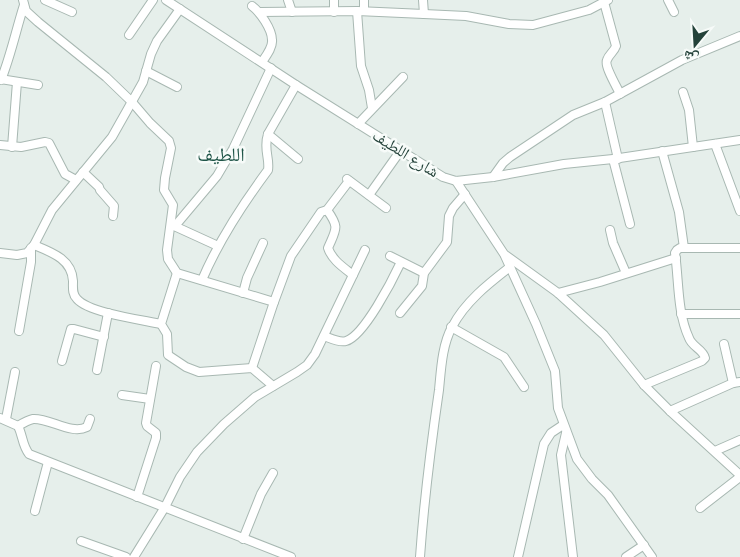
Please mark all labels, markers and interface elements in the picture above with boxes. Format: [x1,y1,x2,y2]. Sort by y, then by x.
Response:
north arrow [670,20,720,70]
text: ش [681,46,701,68]
street label: شارع اللطيف [368,125,443,182]
district label: اللطيف [197,142,245,167]

